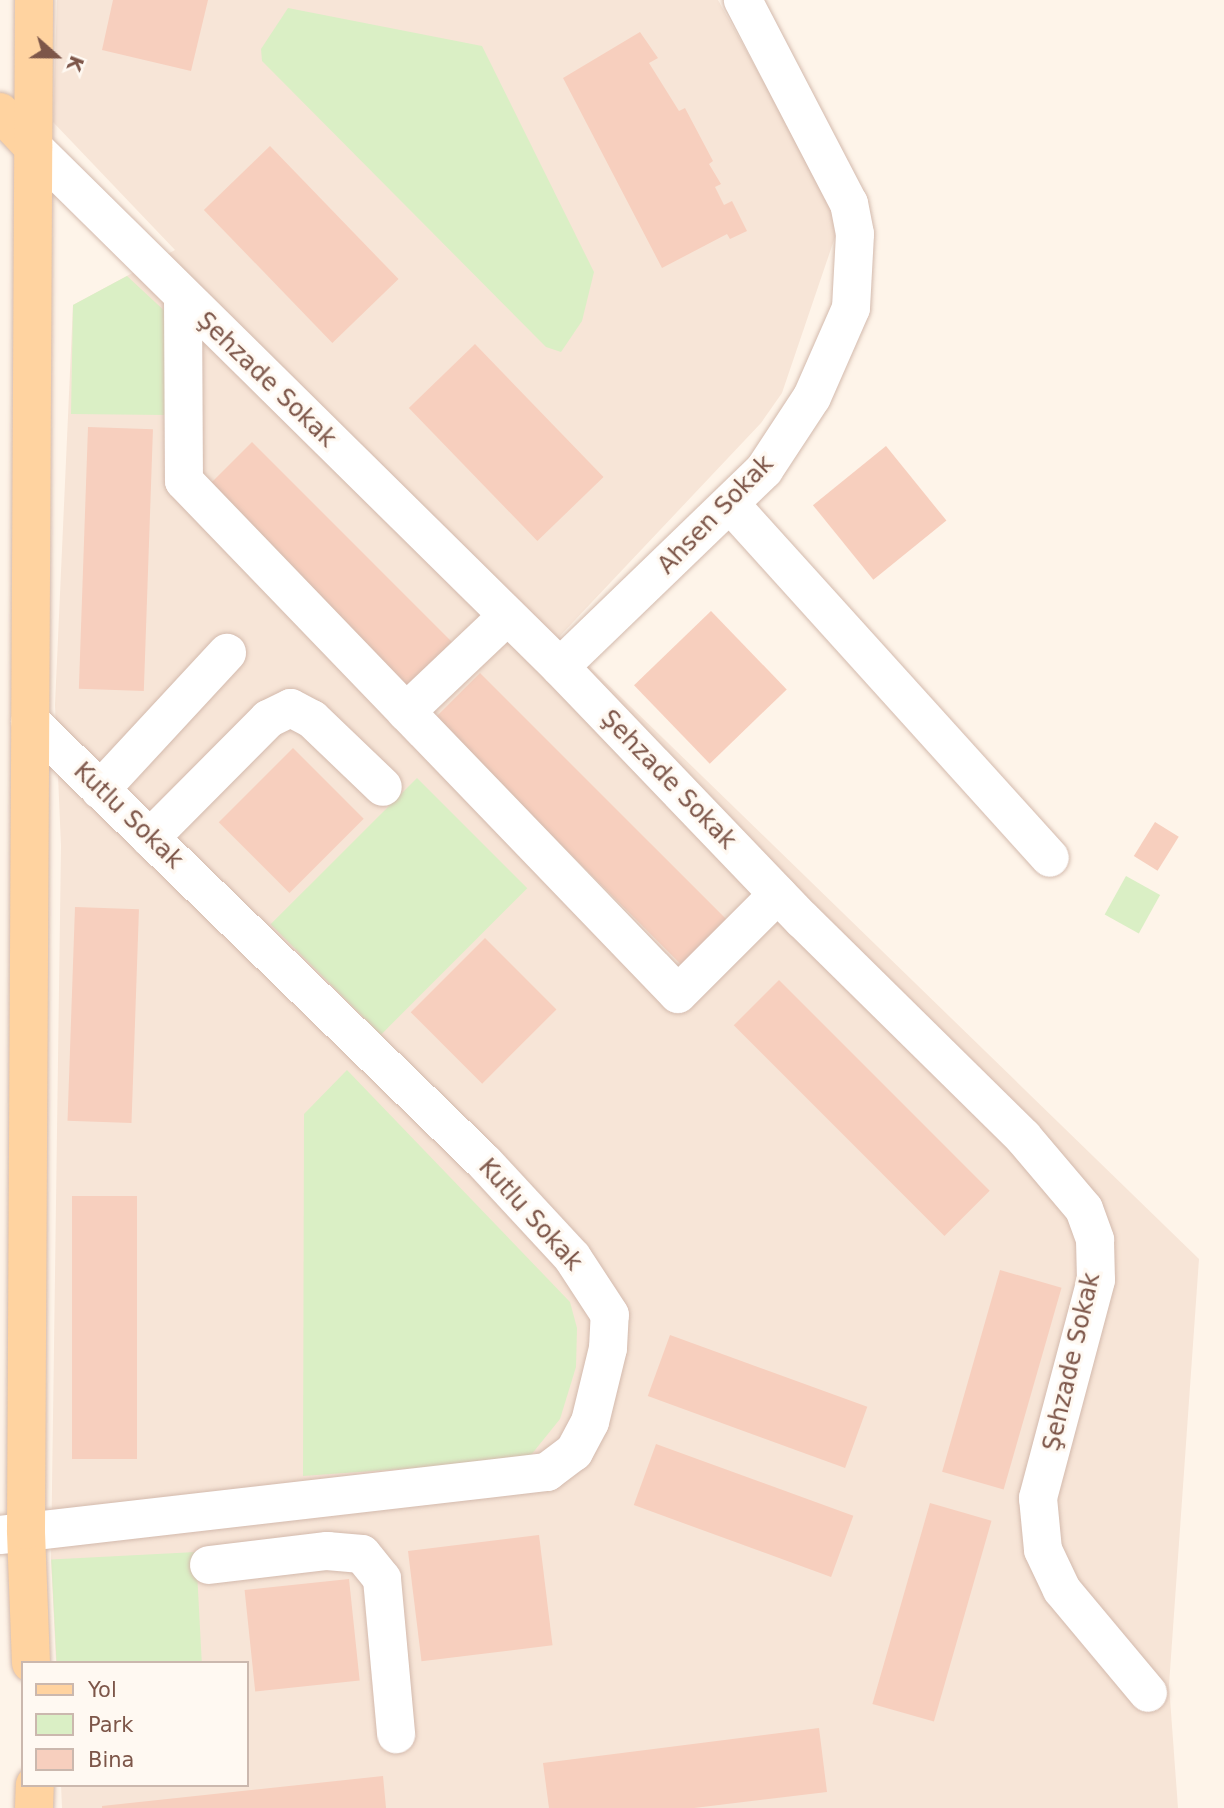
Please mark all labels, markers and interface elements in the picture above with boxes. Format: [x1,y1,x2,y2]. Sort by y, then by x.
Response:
north arrow [21,21,91,91]
text: K [63,53,89,74]
street label: Şehzade Sokak [190,306,342,454]
street label: Ahsen Sokak [652,450,780,580]
street label: Şehzade Sokak [594,704,742,856]
street label: Kutlu Sokak [67,757,189,875]
street label: Kutlu Sokak [472,1153,588,1277]
street label: Şehzade Sokak [1037,1270,1107,1454]
legend [21,1661,248,1787]
text: Yol [88,1678,117,1702]
text: Park [88,1713,133,1737]
text: Bina [88,1748,134,1772]

